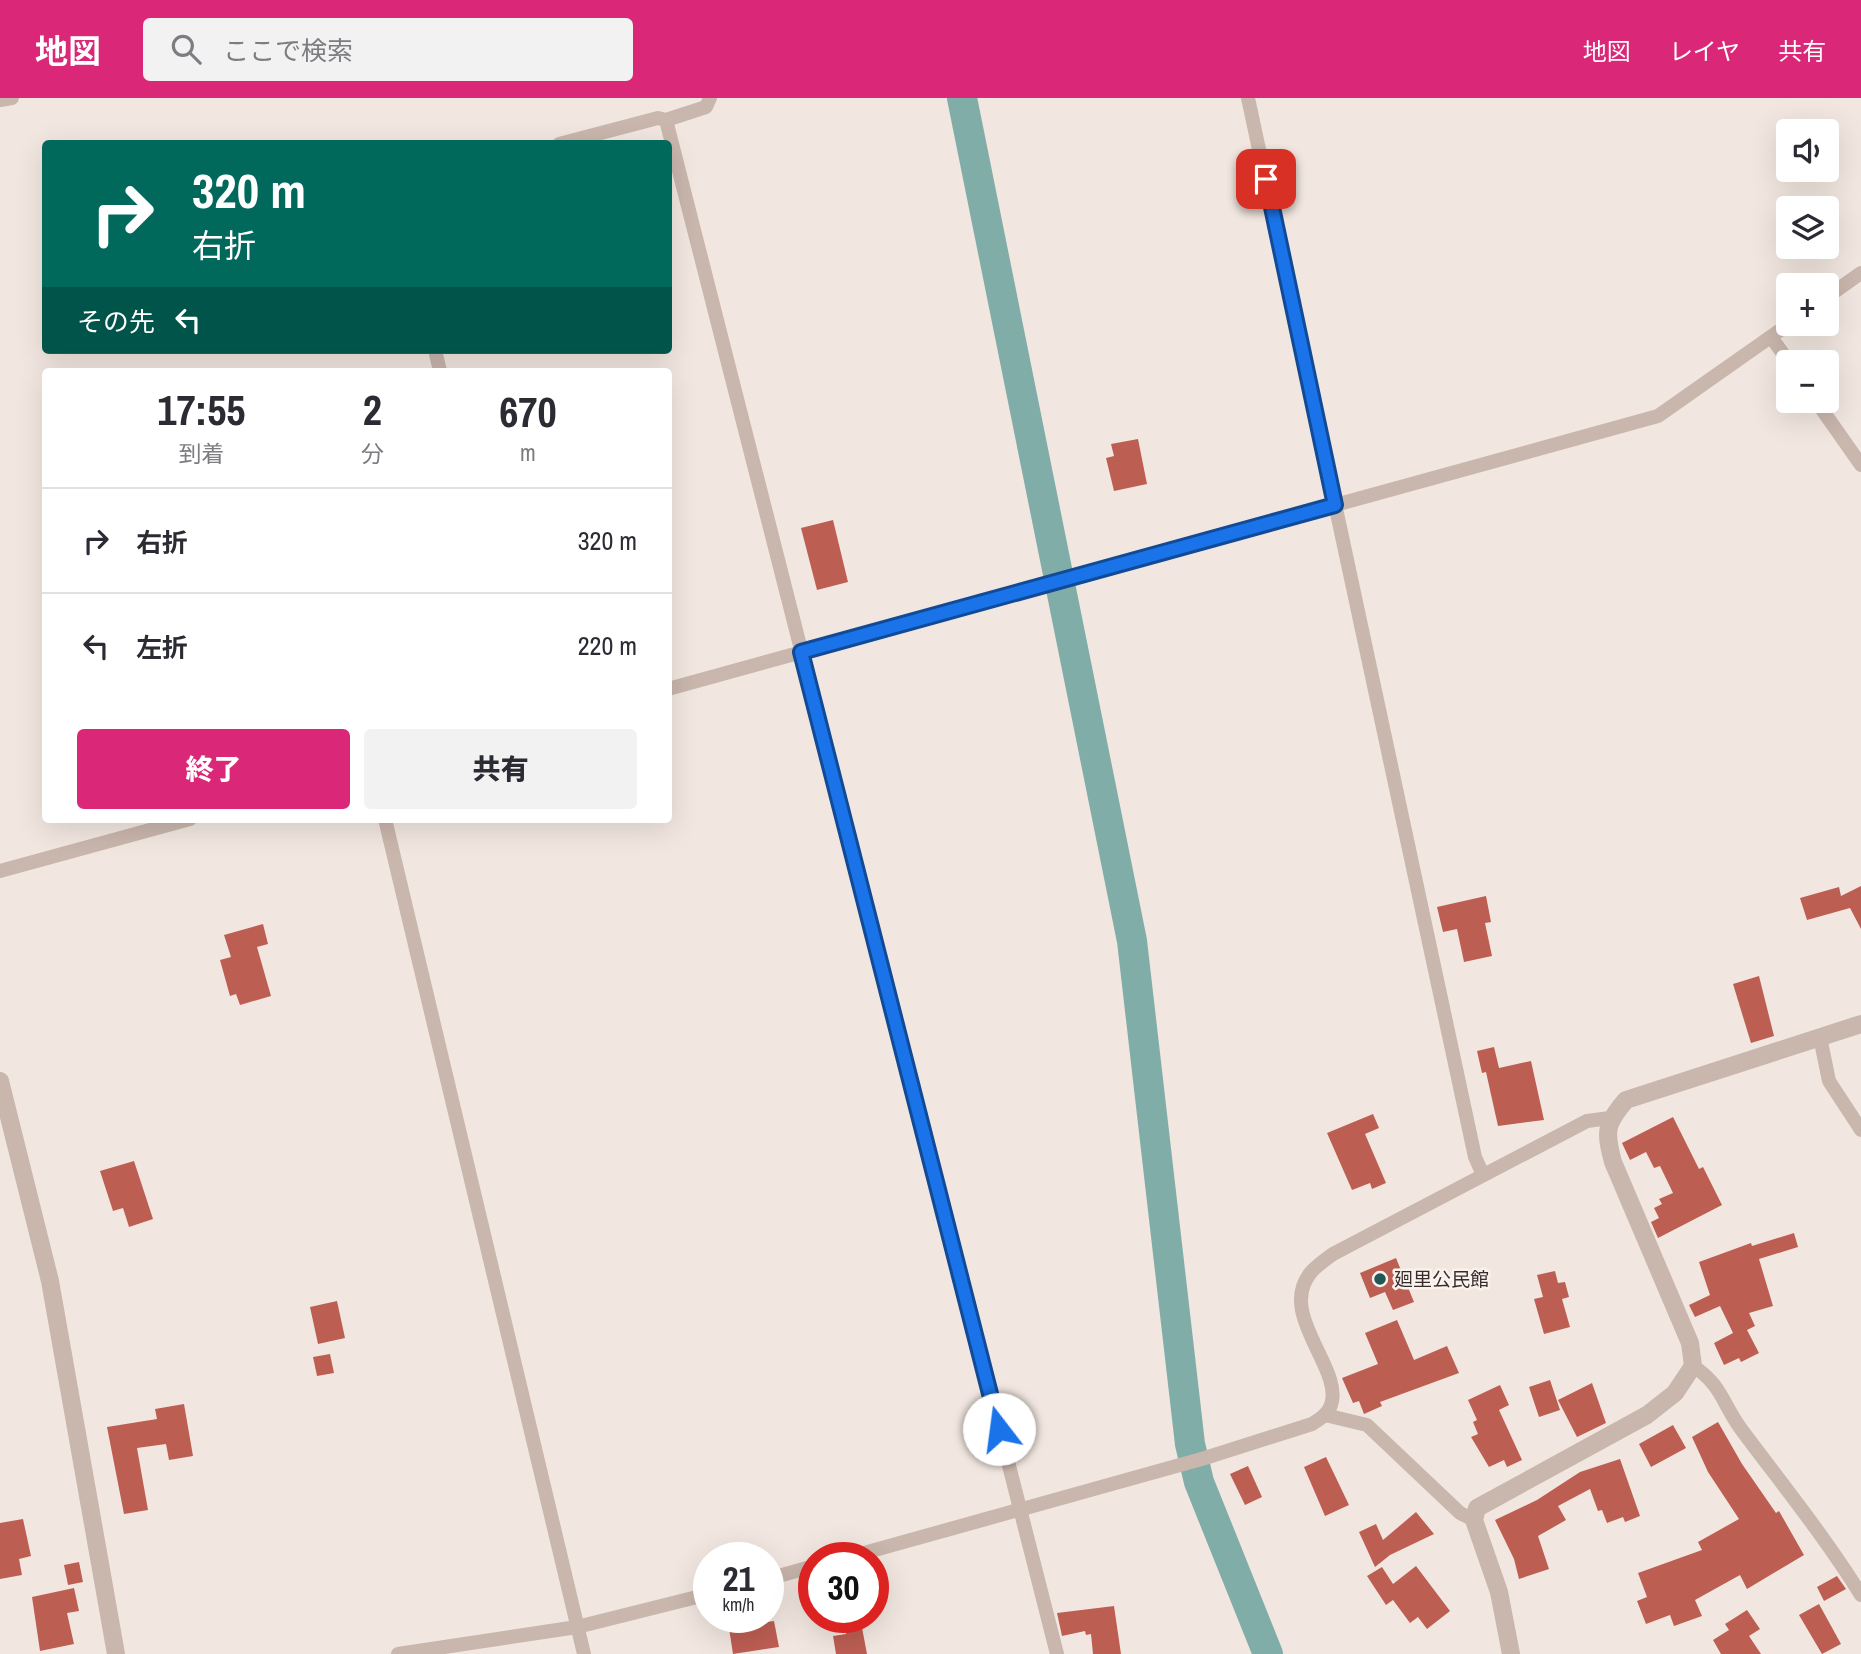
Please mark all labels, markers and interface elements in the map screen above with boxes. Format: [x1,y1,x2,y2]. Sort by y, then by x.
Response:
search box [143,18,633,81]
text: 地図 [35,29,101,73]
icon: search [167,30,205,68]
text: ここで検索 [223,33,353,68]
text: 地図 [1583,35,1631,67]
text: レイヤ [1669,35,1740,67]
text: 共有 [1778,35,1826,67]
map controls [1776,119,1839,413]
button: sound [1776,119,1839,182]
pin [1236,149,1296,209]
text: 320 m [192,157,306,223]
icon: arrive [1247,160,1285,198]
icon: right [77,168,168,259]
button: layers [1776,196,1839,259]
text: 右折 [192,224,256,267]
button: + [1776,273,1839,336]
icon: left [169,301,207,339]
text: その先 [77,304,155,339]
button: − [1776,350,1839,413]
text: 17:55 [157,382,245,438]
text: 2 [363,382,382,438]
text: 670 [499,384,557,440]
text: m [520,437,536,468]
text: 到着 [178,438,224,469]
text: 分 [361,438,384,469]
icon: right [77,522,115,560]
text: 320 m [578,523,637,558]
text: 右折 [136,525,188,560]
icon: left [77,627,115,665]
text: 220 m [578,628,637,663]
text: 左折 [136,630,188,665]
button: 終了 [77,729,350,809]
button: 共有 [364,729,637,809]
place label: 廻里公民館 [1394,1266,1489,1292]
marker: 廻里公民館 [1372,1271,1388,1287]
position arrow [962,1392,1036,1466]
speed limit sign: 30 [798,1542,889,1633]
text: 21 [723,1555,754,1602]
text: km/h [723,1592,755,1617]

